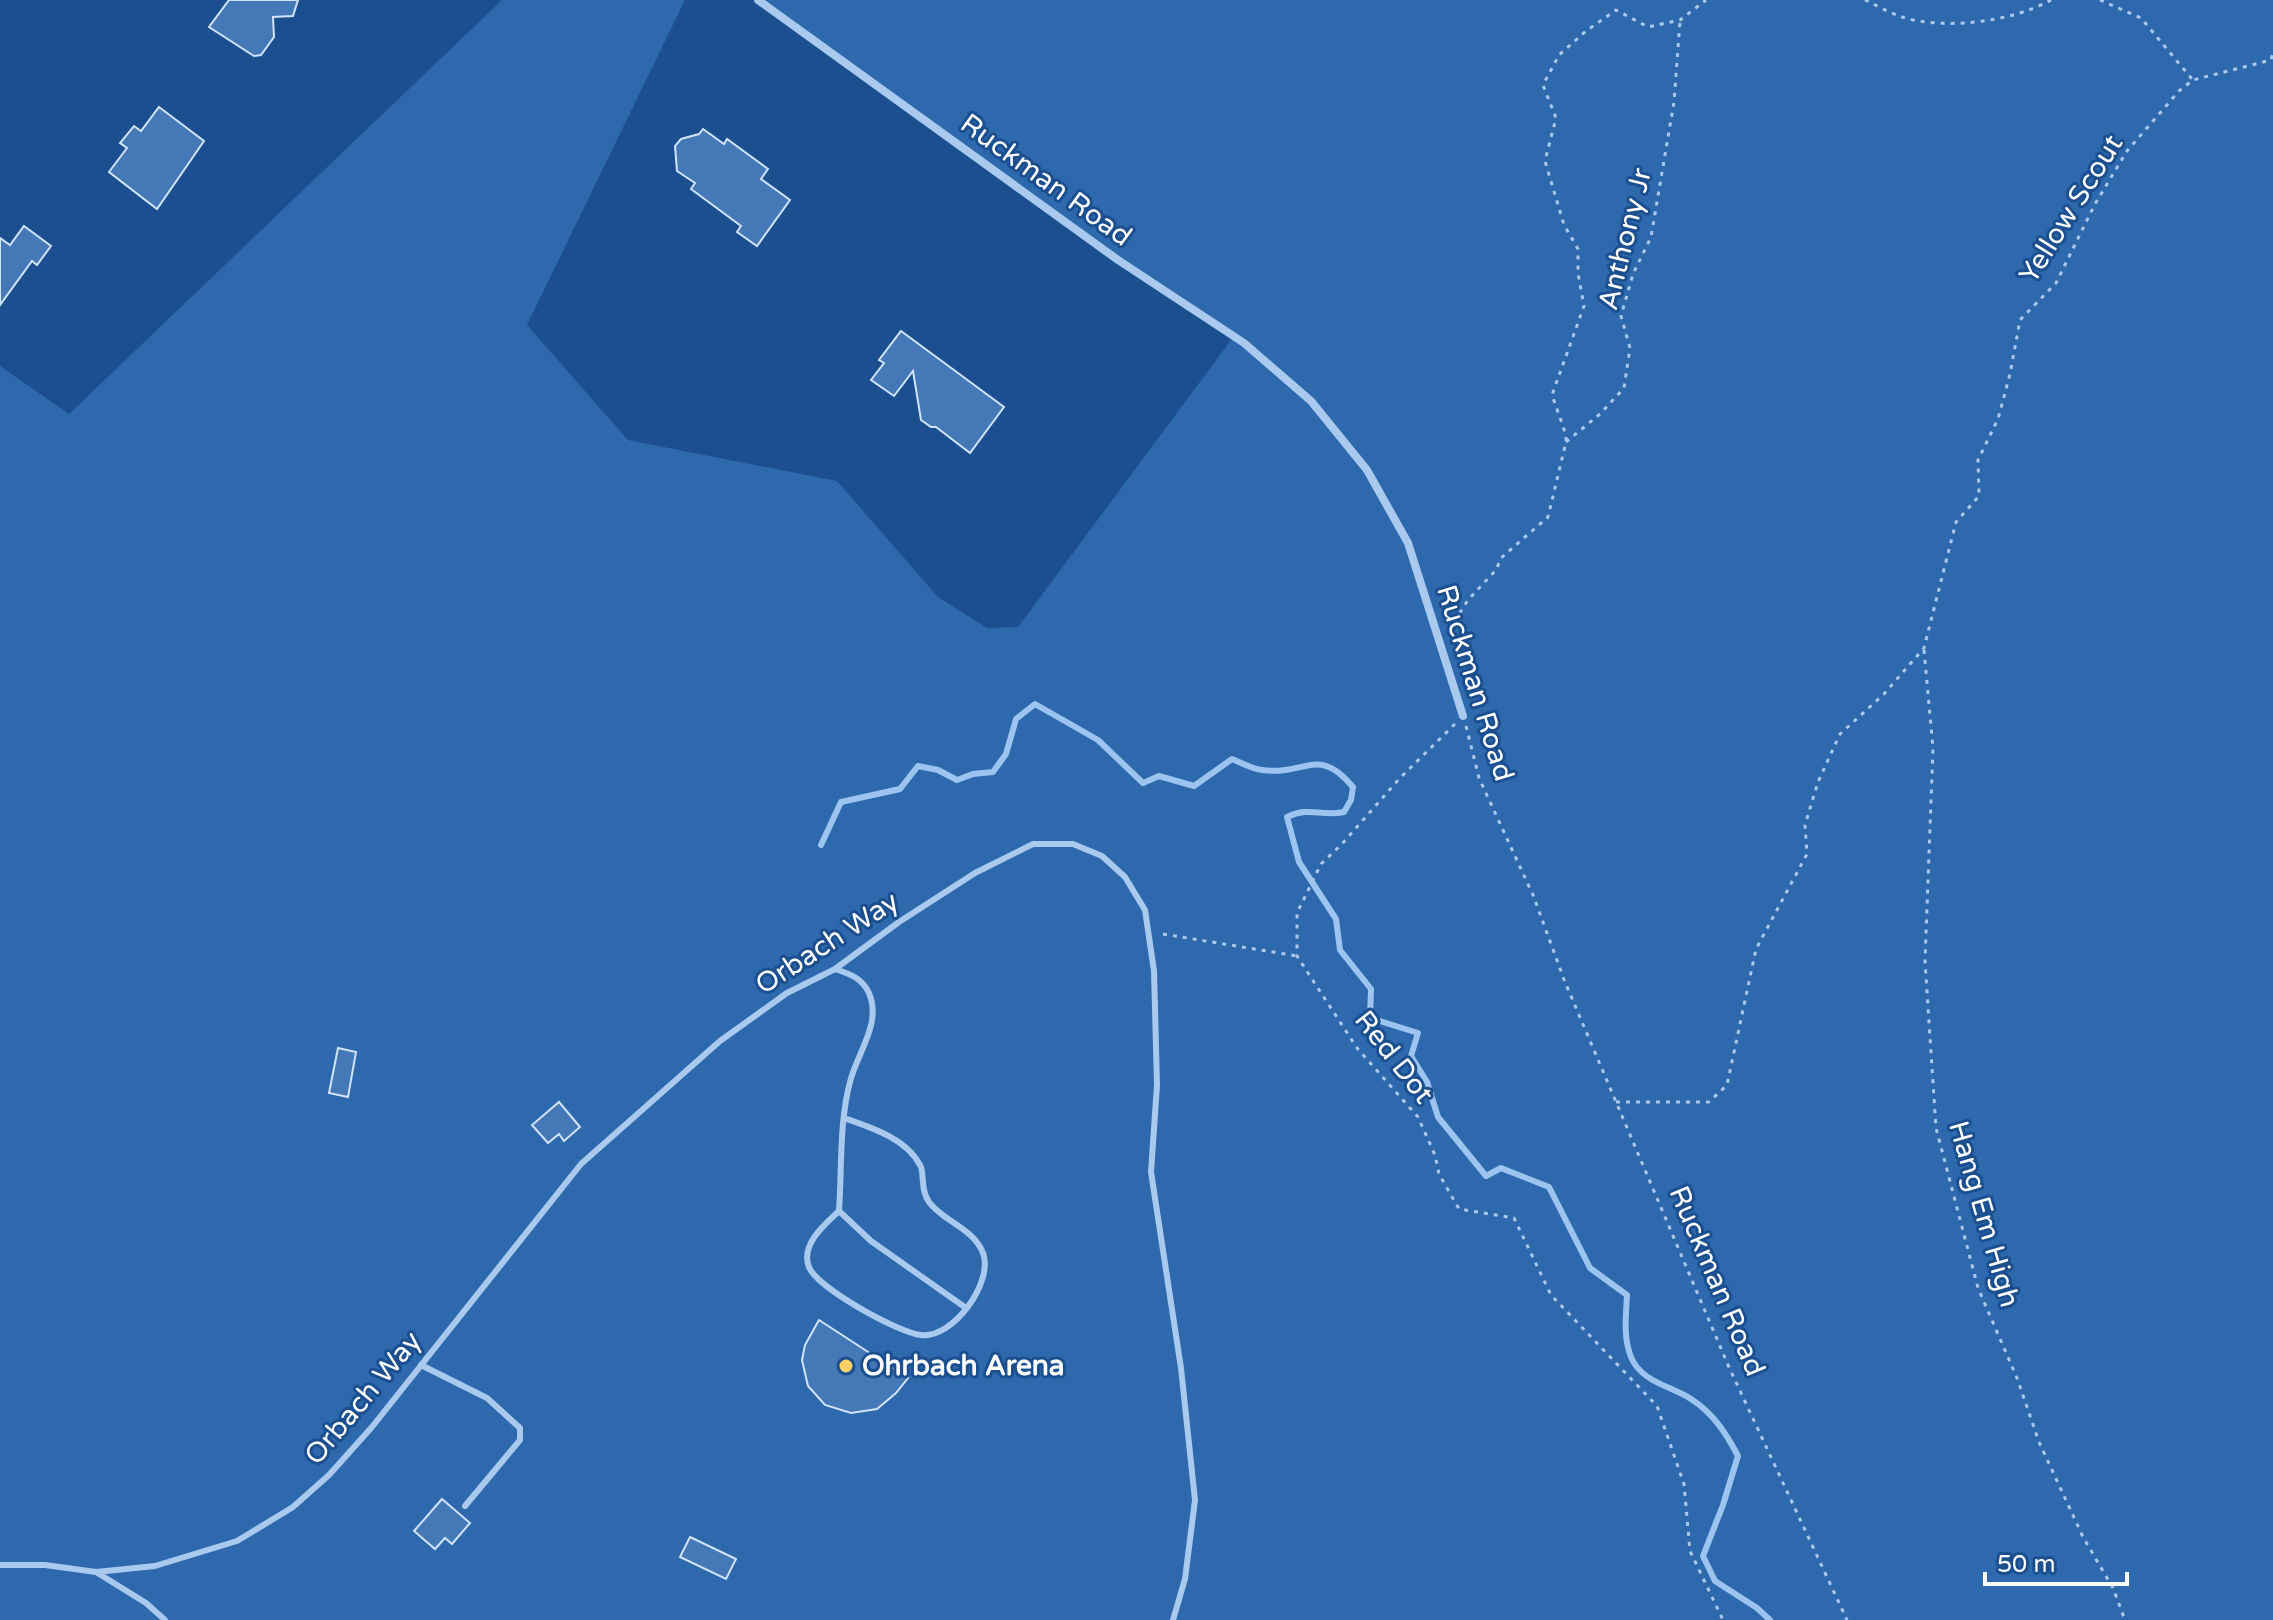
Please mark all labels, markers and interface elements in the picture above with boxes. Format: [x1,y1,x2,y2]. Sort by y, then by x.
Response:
street label: Ruckman Road [954,106,1138,254]
street label: Yellow Scout [2012,128,2130,290]
street label: Anthony Jr [1591,164,1659,314]
street label: Ruckman Road [1429,581,1521,785]
street label: Orbach Way [749,884,905,1002]
street label: Red Dot [1347,1004,1441,1111]
street label: Hang Em High [1941,1117,2027,1311]
street label: Ruckman Road [1662,1181,1772,1381]
street label: Orbach Way [297,1324,429,1472]
place label: Ohrbach Arena [862,1349,1065,1383]
marker: Ohrbach Arena [837,1357,855,1375]
scale bar [1985,1536,2127,1586]
text: 50 m [1997,1550,2055,1579]

